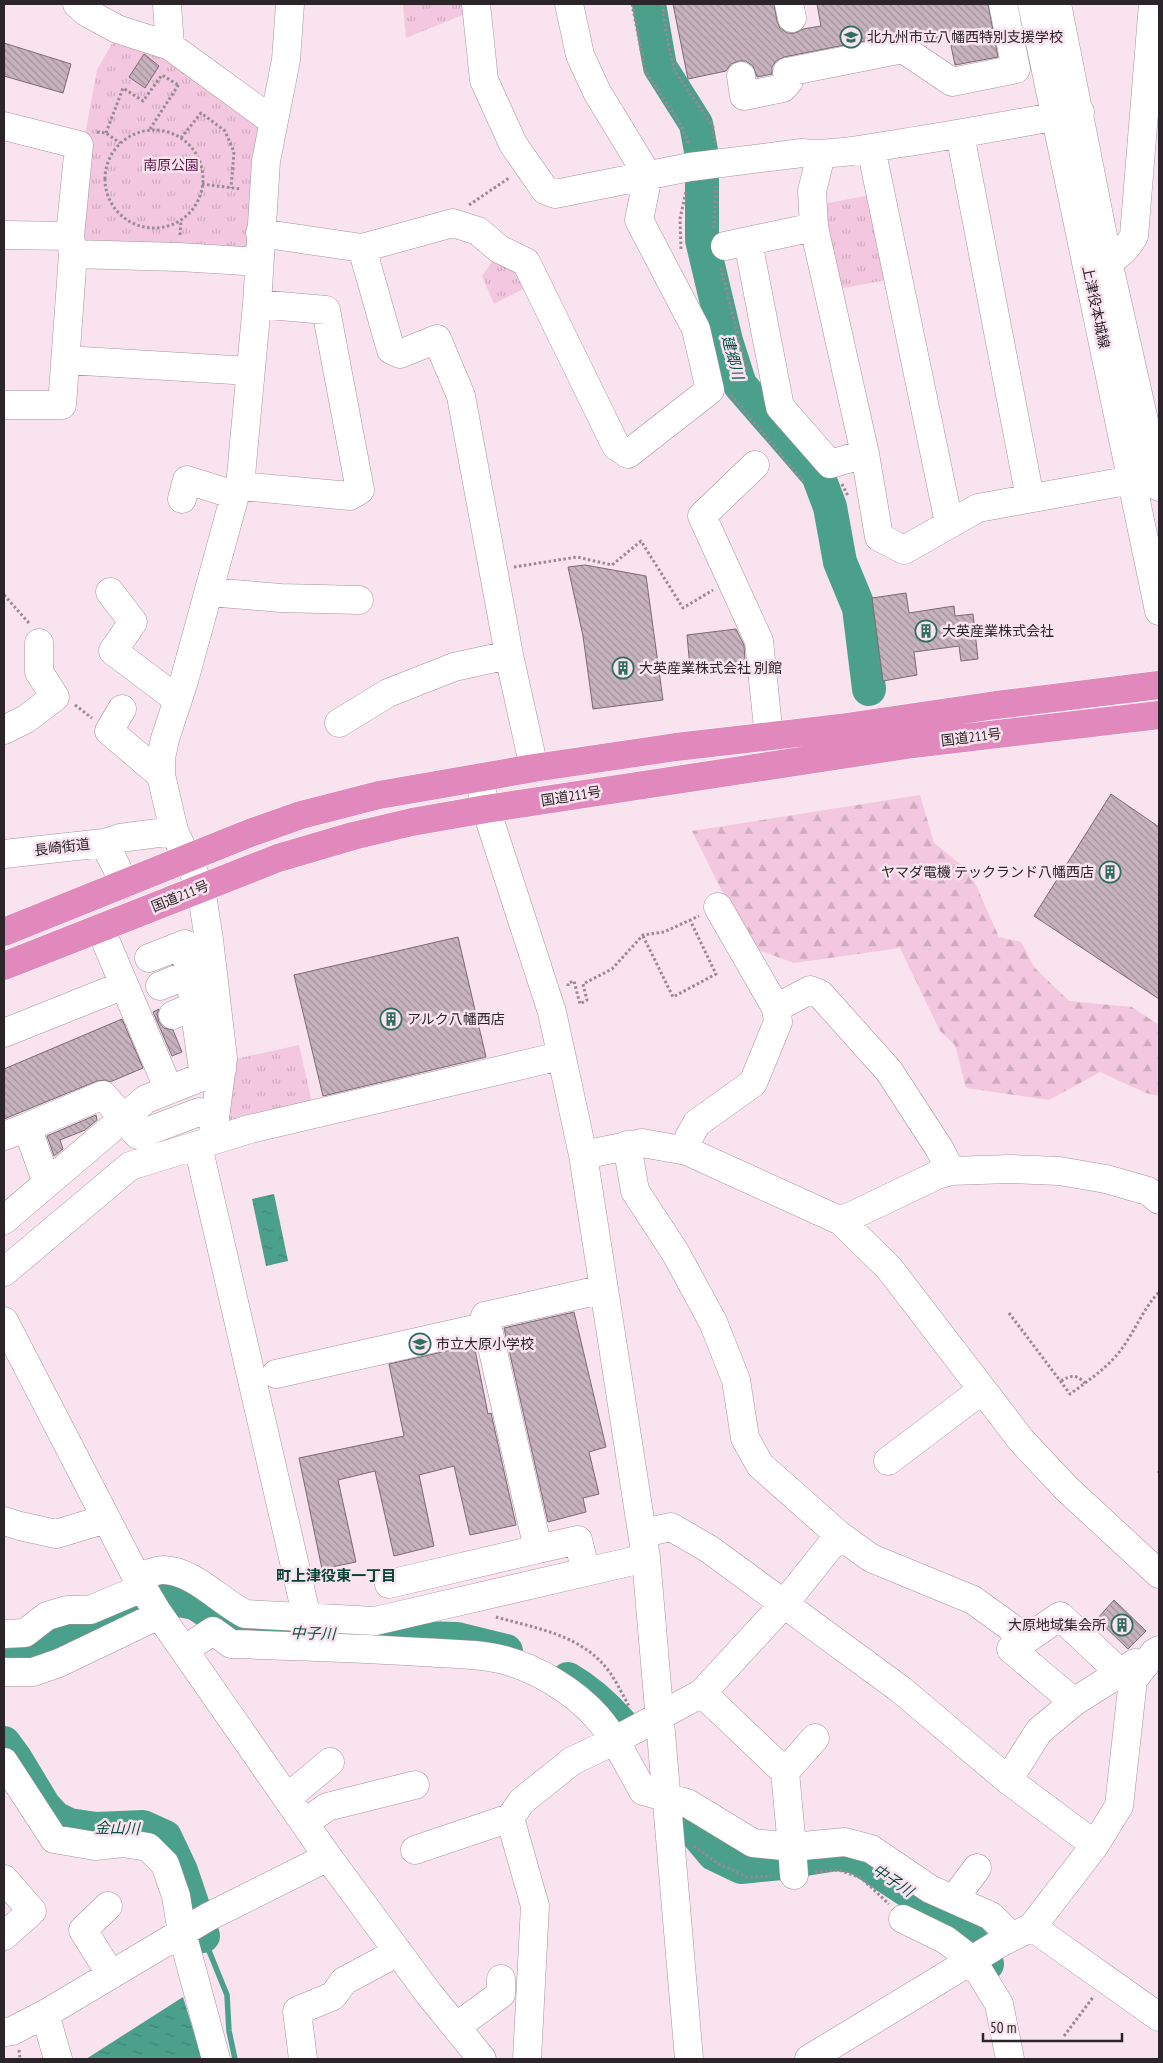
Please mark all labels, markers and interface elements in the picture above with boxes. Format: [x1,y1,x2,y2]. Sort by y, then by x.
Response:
school or university icon: 北九州市立八幡西特別支援学校 [839,25,863,49]
place label: 北九州市立八幡西特別支援学校 [867,28,1063,46]
park label: 南原公園 [143,156,199,174]
street label: 上津役本城線 [1078,264,1114,350]
water label: 建郷川 [718,333,749,383]
building icon: 大英産業株式会社 [914,619,938,643]
place label: 大英産業株式会社 [942,622,1054,640]
building icon: 大英産業株式会社 別館 [611,656,635,680]
place label: 大英産業株式会社 別館 [639,659,782,677]
street label: 国道211号 [940,724,1002,750]
street label: 国道211号 [540,782,602,810]
street label: 長崎街道 [33,835,91,859]
building icon: ヤマダ電機 テックランド八幡西店 [1098,860,1122,884]
place label: ヤマダ電機 テックランド八幡西店 [881,863,1094,881]
street label: 国道211号 [148,876,212,916]
building icon: アルク八幡西店 [379,1007,403,1031]
place label: アルク八幡西店 [407,1010,505,1028]
school or university icon: 市立大原小学校 [408,1332,432,1356]
place label: 市立大原小学校 [436,1335,534,1353]
district label: 町上津役東一丁目 [276,1566,396,1585]
building icon: 大原地域集会所 [1110,1613,1134,1637]
place label: 大原地域集会所 [1008,1616,1106,1634]
water label: 中子川 [290,1623,338,1643]
water label: 金山川 [94,1818,142,1838]
water label: 中子川 [869,1860,919,1902]
scale bar [983,2010,1122,2042]
text: 50 m [990,2018,1016,2037]

